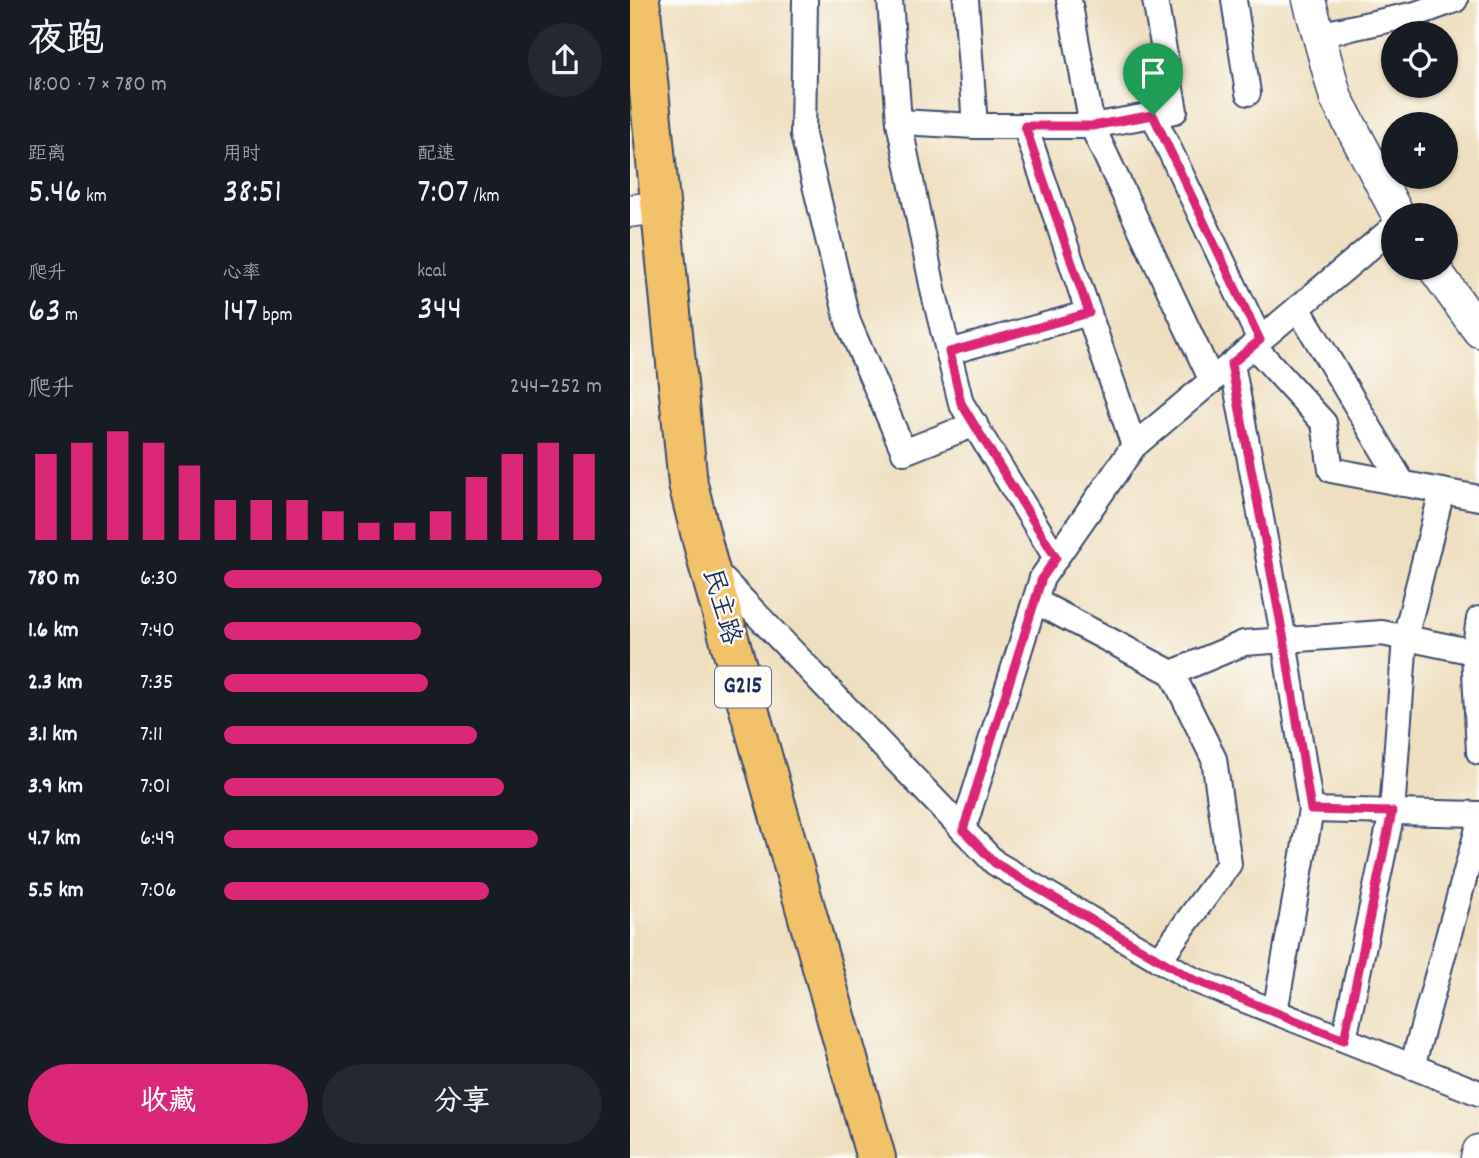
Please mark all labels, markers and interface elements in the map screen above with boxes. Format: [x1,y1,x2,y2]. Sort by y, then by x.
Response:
text: 夜跑 [28,15,104,70]
map controls [1381,21,1458,280]
button: locate [1381,21,1458,98]
button: share [528,23,602,97]
pin [1123,43,1183,115]
icon: arrive [1134,54,1172,92]
text: 18:00 · 7 × 780 m [28,69,167,102]
button: + [1381,112,1458,189]
text: 距离 [28,142,66,169]
text: 用时 [223,142,261,169]
text: 配速 [417,142,455,169]
text: 5.46 [28,169,82,219]
text: 38:51 [223,169,282,219]
text: 7:07 [417,169,469,219]
text: km [82,184,107,211]
text: /km [469,184,500,211]
button: − [1381,203,1458,280]
text: kcal [417,259,446,286]
text: 爬升 [28,261,66,288]
text: 心率 [223,261,261,288]
text: 344 [417,286,462,336]
text: 63 [28,288,61,338]
text: 147 [223,288,258,338]
text: m [61,303,78,330]
text: bpm [258,303,293,330]
text: 244–252 m [510,371,602,404]
text: 爬升 [28,374,74,407]
text: 780 m [28,563,80,596]
text: 6:30 [140,563,178,596]
street label: 民主路 [691,564,749,650]
text: 1.6 km [28,615,79,648]
text: 7:40 [140,615,175,648]
road number: G215 [715,666,771,708]
text: 2.3 km [28,667,83,700]
text: 7:35 [140,667,174,700]
text: 3.1 km [28,719,78,752]
text: 7:11 [140,719,163,752]
text: 3.9 km [28,771,83,804]
text: 7:01 [140,771,170,804]
text: 4.7 km [28,823,81,856]
text: 6:49 [140,823,175,856]
text: 5.5 km [28,875,84,908]
text: 7:06 [140,875,176,908]
button: 收藏 [28,1064,308,1144]
button: 分享 [322,1064,602,1144]

